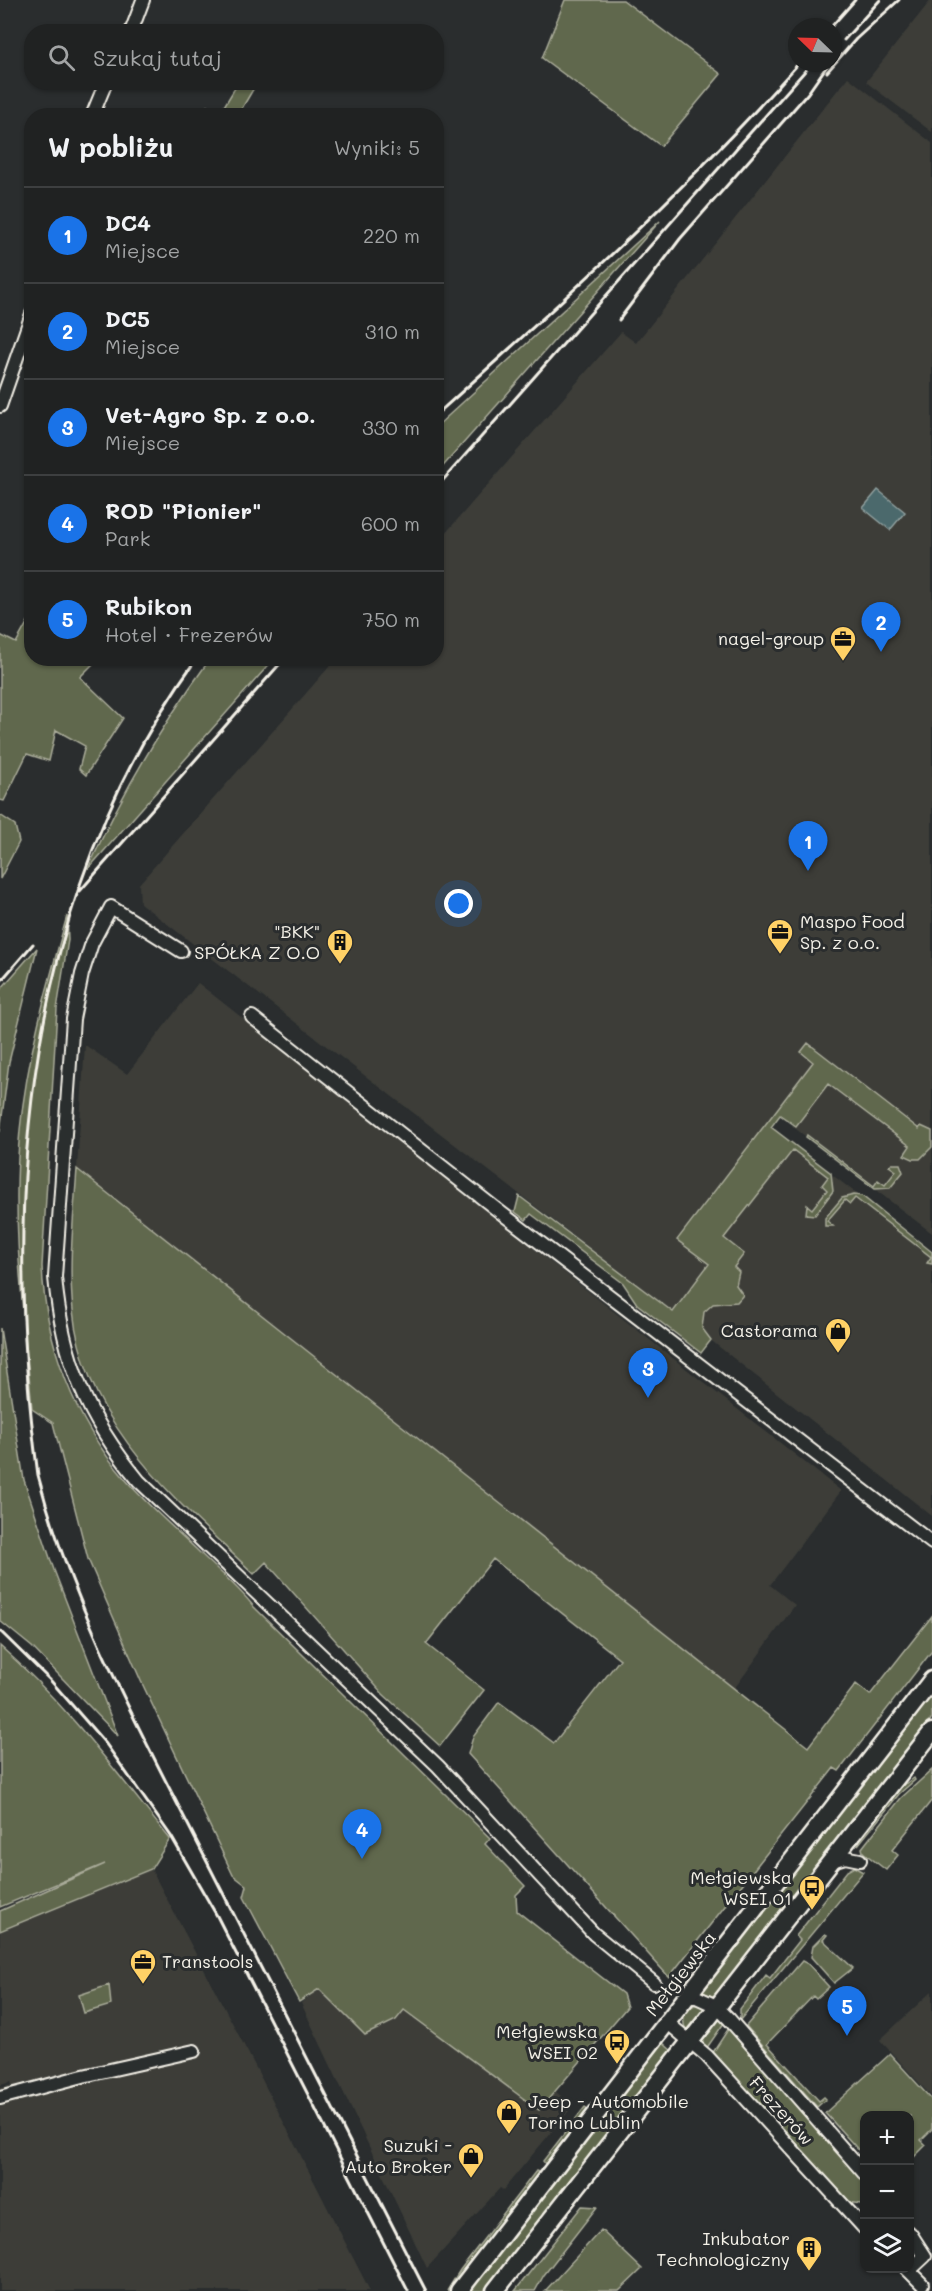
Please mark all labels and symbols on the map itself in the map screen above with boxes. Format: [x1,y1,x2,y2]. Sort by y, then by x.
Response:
north arrow [788,18,842,72]
pin: 2 [862,602,900,652]
office icon: nagel-group [828,624,858,662]
place label: nagel-group [718,626,824,650]
pin: 1 [788,822,828,871]
your location [444,889,473,918]
place label: Maspo Food Sp. z o.o. [800,909,905,954]
office icon: Maspo Food Sp. z o.o. [765,917,795,955]
place label: "BKK" SPÓŁKA Z O.O [194,919,320,964]
building icon: "BKK" SPÓŁKA Z O.O [325,927,355,965]
shop icon: Castorama [823,1316,853,1354]
place label: Castorama [721,1318,818,1342]
pin: 3 [628,1348,668,1398]
pin: 4 [342,1810,382,1859]
place label: Mełgiewska WSEI 01 [690,1865,792,1910]
bus stop icon: Mełgiewska WSEI 01 [797,1873,827,1911]
street label: Mełgiewska [639,1926,721,2021]
office icon: Transtools [128,1947,158,1985]
place label: Transtools [162,1949,254,1973]
pin: 5 [828,1986,866,2036]
place label: Mełgiewska WSEI 02 [496,2019,598,2064]
bus stop icon: Mełgiewska WSEI 02 [602,2027,632,2065]
street label: Frezerów [744,2071,819,2150]
place label: Jeep - Automobile Torino Lublin [528,2089,689,2134]
shop icon: Jeep - Automobile Torino Lublin [494,2097,524,2135]
place label: Suzuki - Auto Broker [345,2133,452,2178]
shop icon: Suzuki - Auto Broker [456,2141,486,2179]
place label: Inkubator Technologiczny [656,2226,790,2271]
building icon: Inkubator Technologiczny [794,2234,824,2272]

